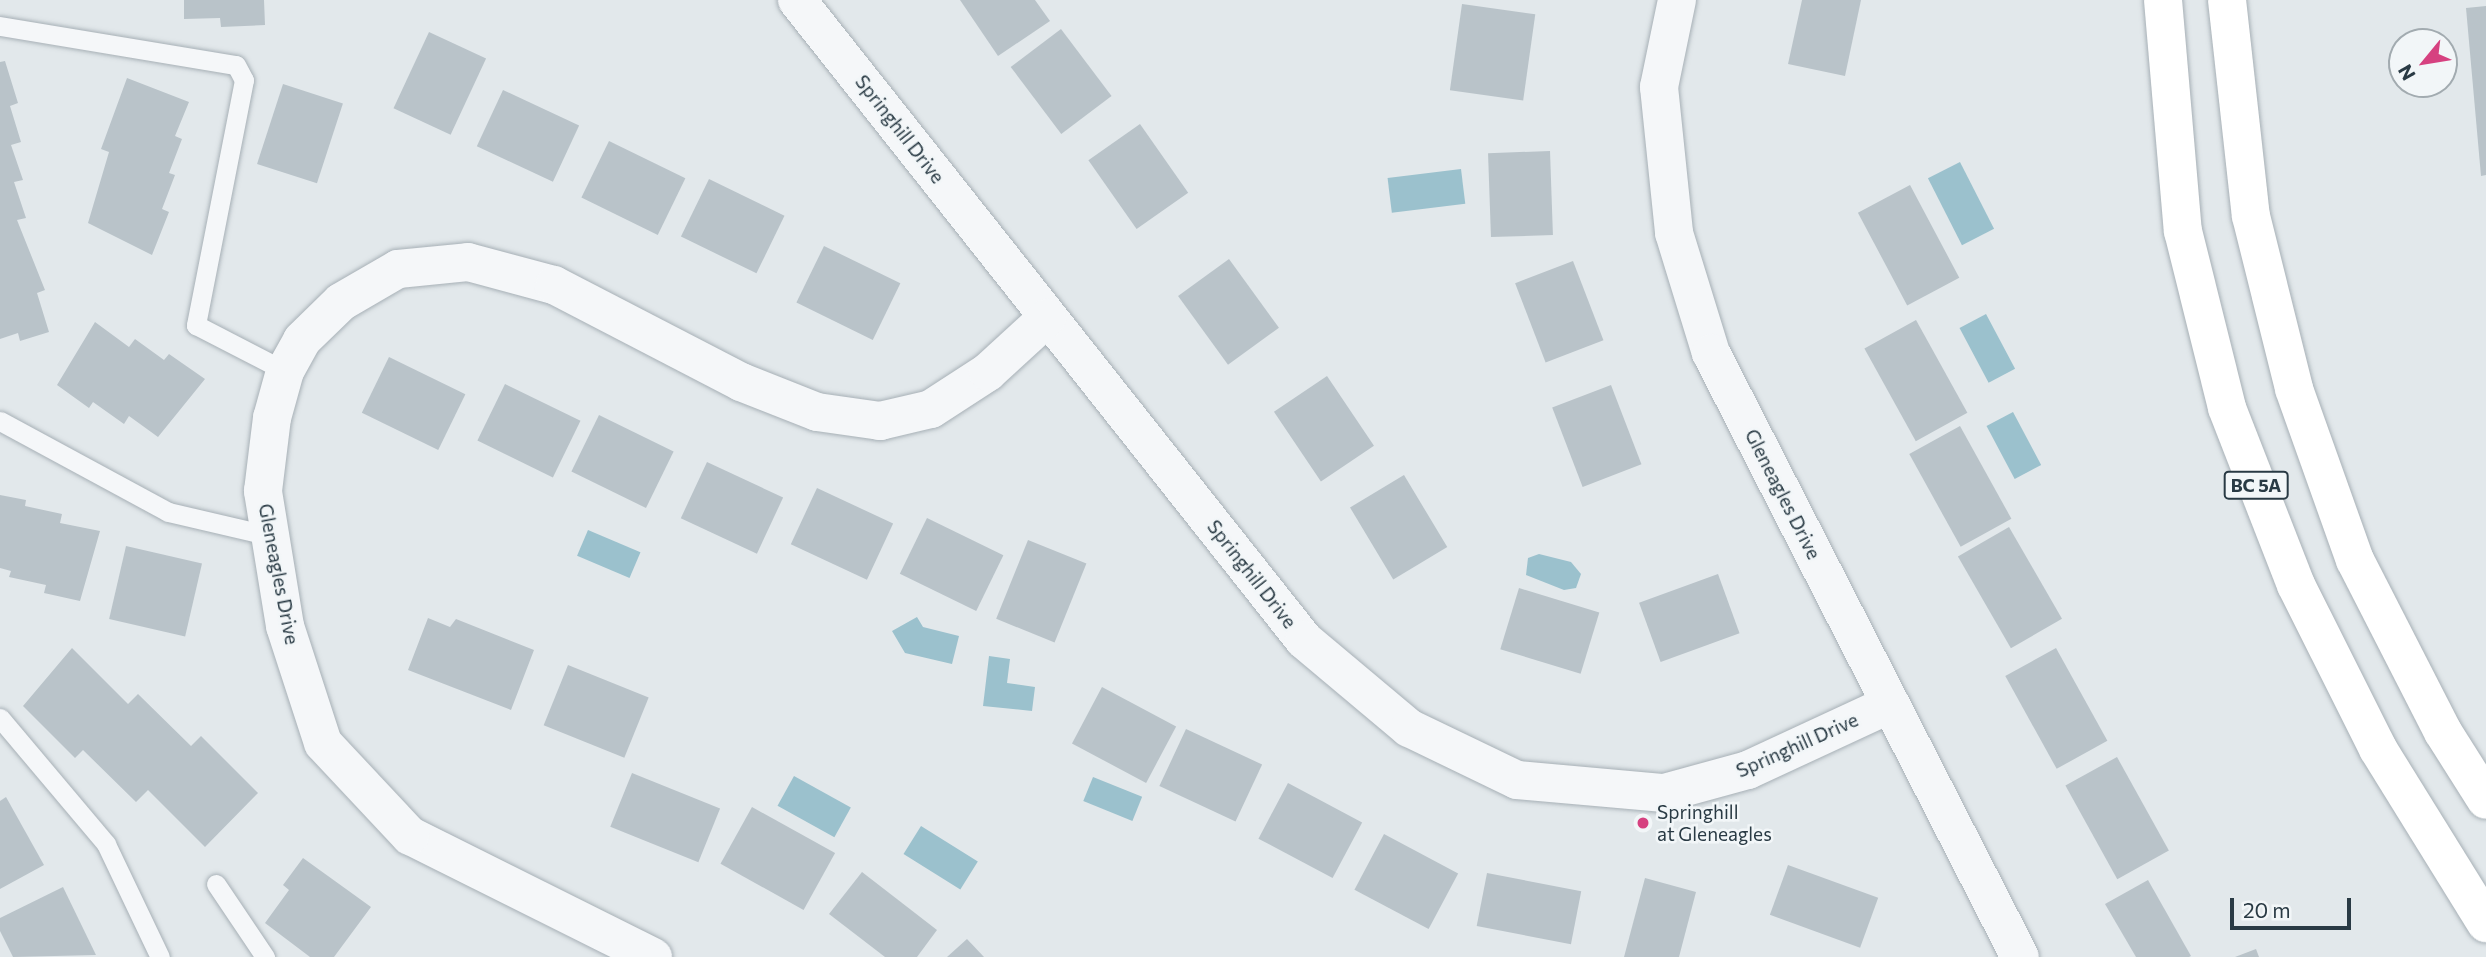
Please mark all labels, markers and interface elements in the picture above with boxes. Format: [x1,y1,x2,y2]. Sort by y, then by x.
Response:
north arrow [2388,28,2458,98]
text: N [2393,61,2420,85]
street label: Springhill Drive [851,70,949,188]
street label: Gleneagles Drive [1740,425,1826,563]
road number: BC 5A [2223,471,2289,500]
street label: Gleneagles Drive [254,502,304,646]
street label: Springhill Drive [1203,515,1301,633]
street label: Springhill Drive [1733,708,1861,782]
place label: Springhill at Gleneagles [1657,801,1772,845]
marker: Springhill at Gleneagles [1635,815,1651,831]
scale bar [2234,884,2355,928]
text: 20 m [2243,897,2291,922]

